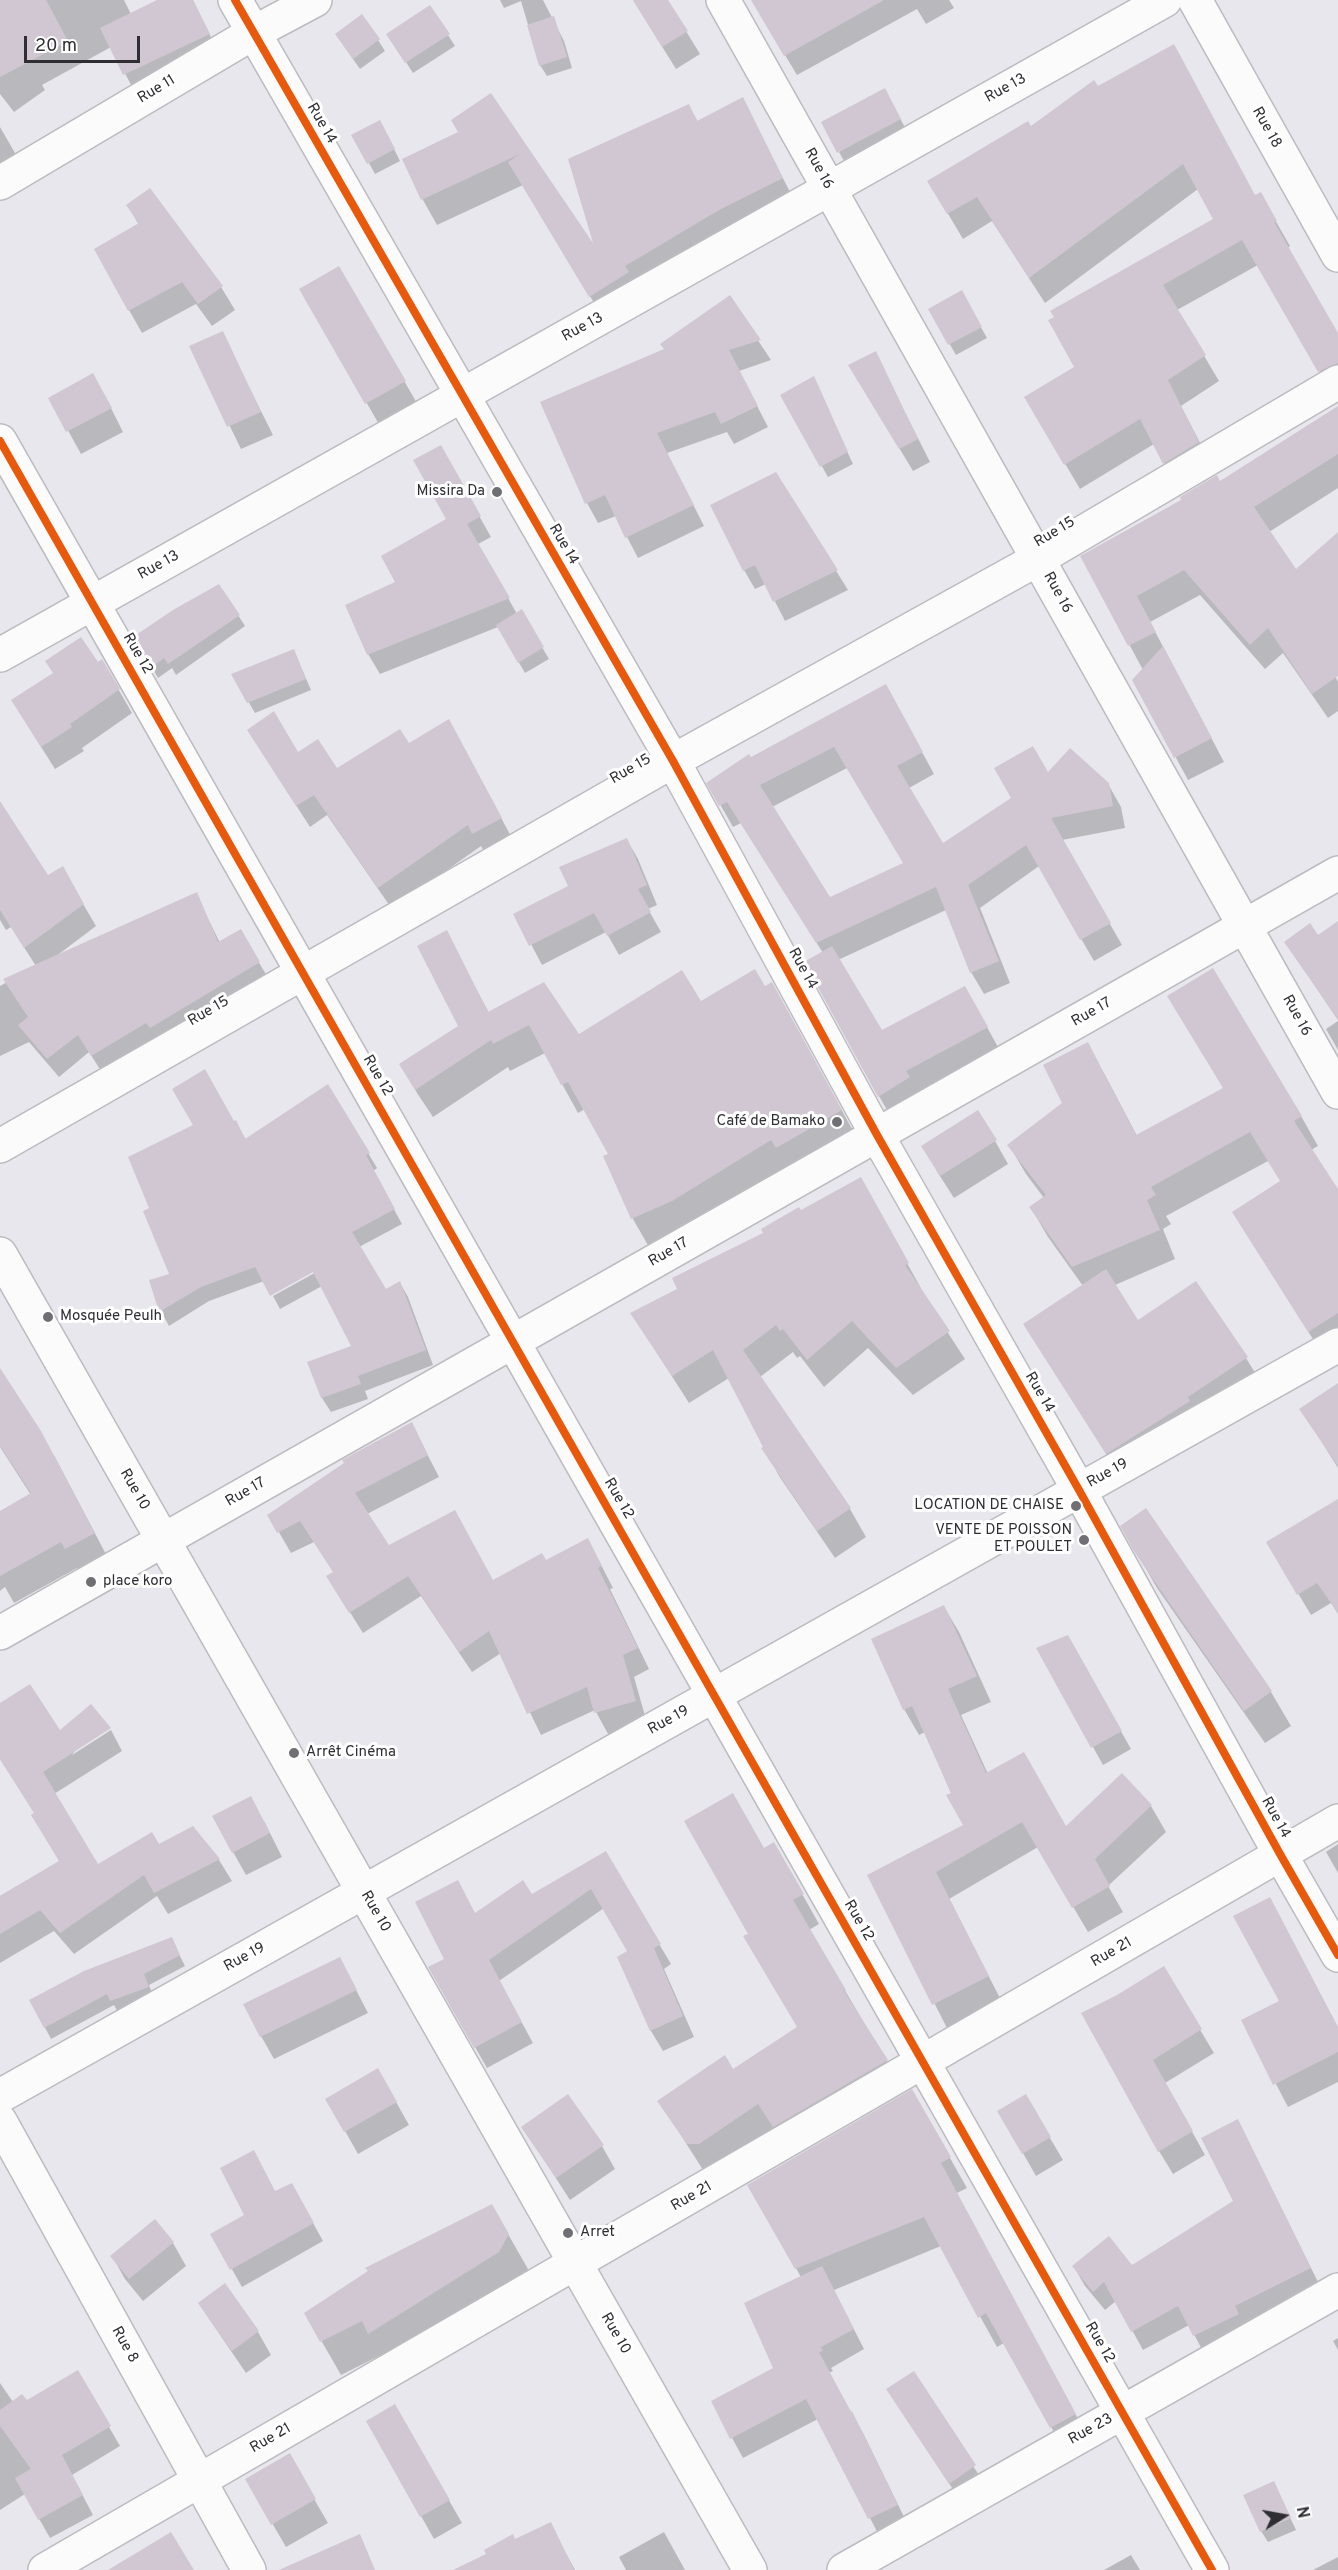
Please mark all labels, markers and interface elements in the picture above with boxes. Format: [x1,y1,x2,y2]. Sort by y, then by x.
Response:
scale bar [27,24,142,62]
text: 20 m [35,35,77,58]
street label: Rue 13 [982,70,1030,108]
street label: Rue 11 [135,72,179,108]
street label: Rue 14 [302,100,340,148]
street label: Rue 18 [1247,104,1285,152]
street label: Rue 16 [799,145,837,193]
street label: Rue 13 [559,309,607,347]
place label: Missira Da [416,483,485,501]
marker: Missira Da [490,485,504,499]
street label: Rue 15 [1031,514,1079,552]
street label: Rue 14 [544,521,582,569]
street label: Rue 13 [135,547,183,585]
street label: Rue 16 [1038,569,1076,617]
street label: Rue 12 [118,630,156,678]
street label: Rue 15 [607,751,655,789]
street label: Rue 14 [783,945,821,993]
street label: Rue 16 [1277,992,1315,1040]
street label: Rue 15 [185,993,233,1031]
street label: Rue 17 [1069,994,1115,1032]
street label: Rue 12 [358,1052,396,1100]
place label: Café de Bamako [717,1113,825,1131]
marker: Café de Bamako [830,1115,844,1129]
street label: Rue 17 [646,1234,692,1272]
place label: Mosquée Peulh [60,1308,162,1326]
marker: Mosquée Peulh [41,1310,55,1324]
street label: Rue 14 [1020,1369,1058,1417]
street label: Rue 19 [1084,1455,1132,1493]
street label: Rue 10 [115,1466,153,1514]
street label: Rue 17 [223,1474,269,1512]
street label: Rue 12 [599,1475,637,1523]
place label: LOCATION DE CHAISE [914,1497,1064,1515]
marker: LOCATION DE CHAISE [1069,1499,1083,1513]
place label: VENTE DE POISSON ET POULET [935,1522,1072,1557]
marker: VENTE DE POISSON ET POULET [1077,1533,1091,1547]
place label: place koro [103,1573,172,1591]
marker: place koro [84,1575,98,1589]
street label: Rue 19 [645,1702,693,1740]
place label: Arrêt Cinéma [306,1744,396,1762]
marker: Arrêt Cinéma [287,1746,301,1760]
street label: Rue 14 [1256,1794,1294,1842]
street label: Rue 10 [356,1888,394,1936]
street label: Rue 12 [839,1897,877,1945]
street label: Rue 21 [1088,1934,1136,1972]
street label: Rue 19 [221,1939,269,1977]
street label: Rue 21 [668,2178,716,2216]
place label: Arret [580,2224,615,2242]
marker: Arret [561,2226,575,2240]
street label: Rue 10 [596,2310,634,2358]
street label: Rue 12 [1080,2319,1118,2367]
street label: Rue 8 [107,2324,141,2366]
street label: Rue 23 [1066,2411,1116,2449]
street label: Rue 21 [247,2420,295,2458]
north arrow [1254,2486,1314,2546]
text: N [1291,2505,1313,2520]

